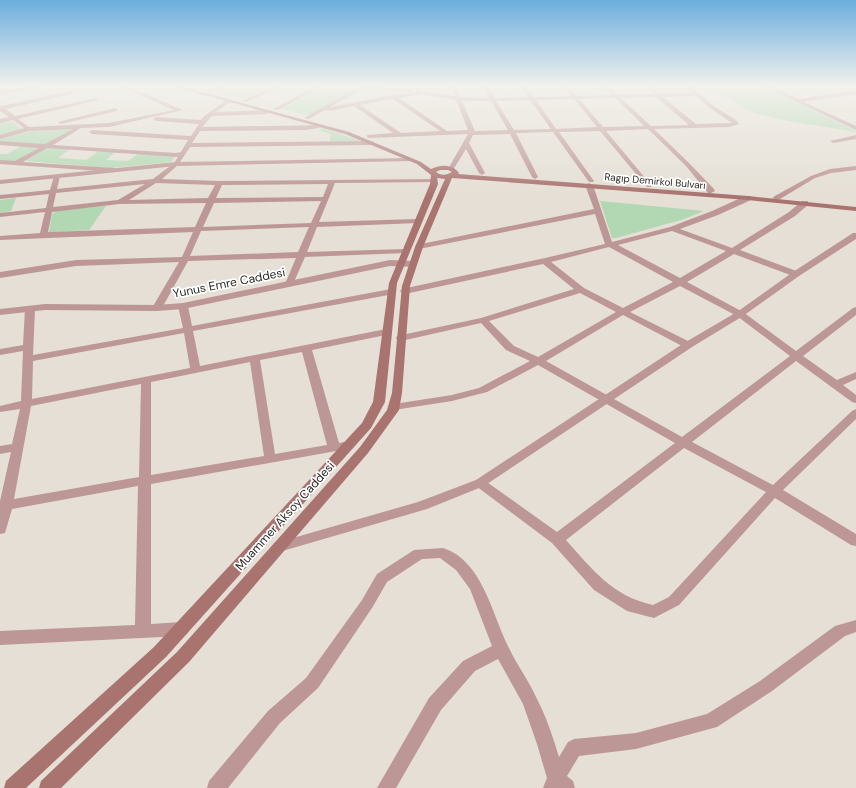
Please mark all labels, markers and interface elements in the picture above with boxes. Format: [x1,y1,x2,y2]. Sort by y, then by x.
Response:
street label: Ragıp Demirkol Bulvarı [604,170,706,192]
street label: Yunus Emre Caddesi [171,264,287,302]
street label: Muammer Aksoy Caddesi [232,458,338,574]

